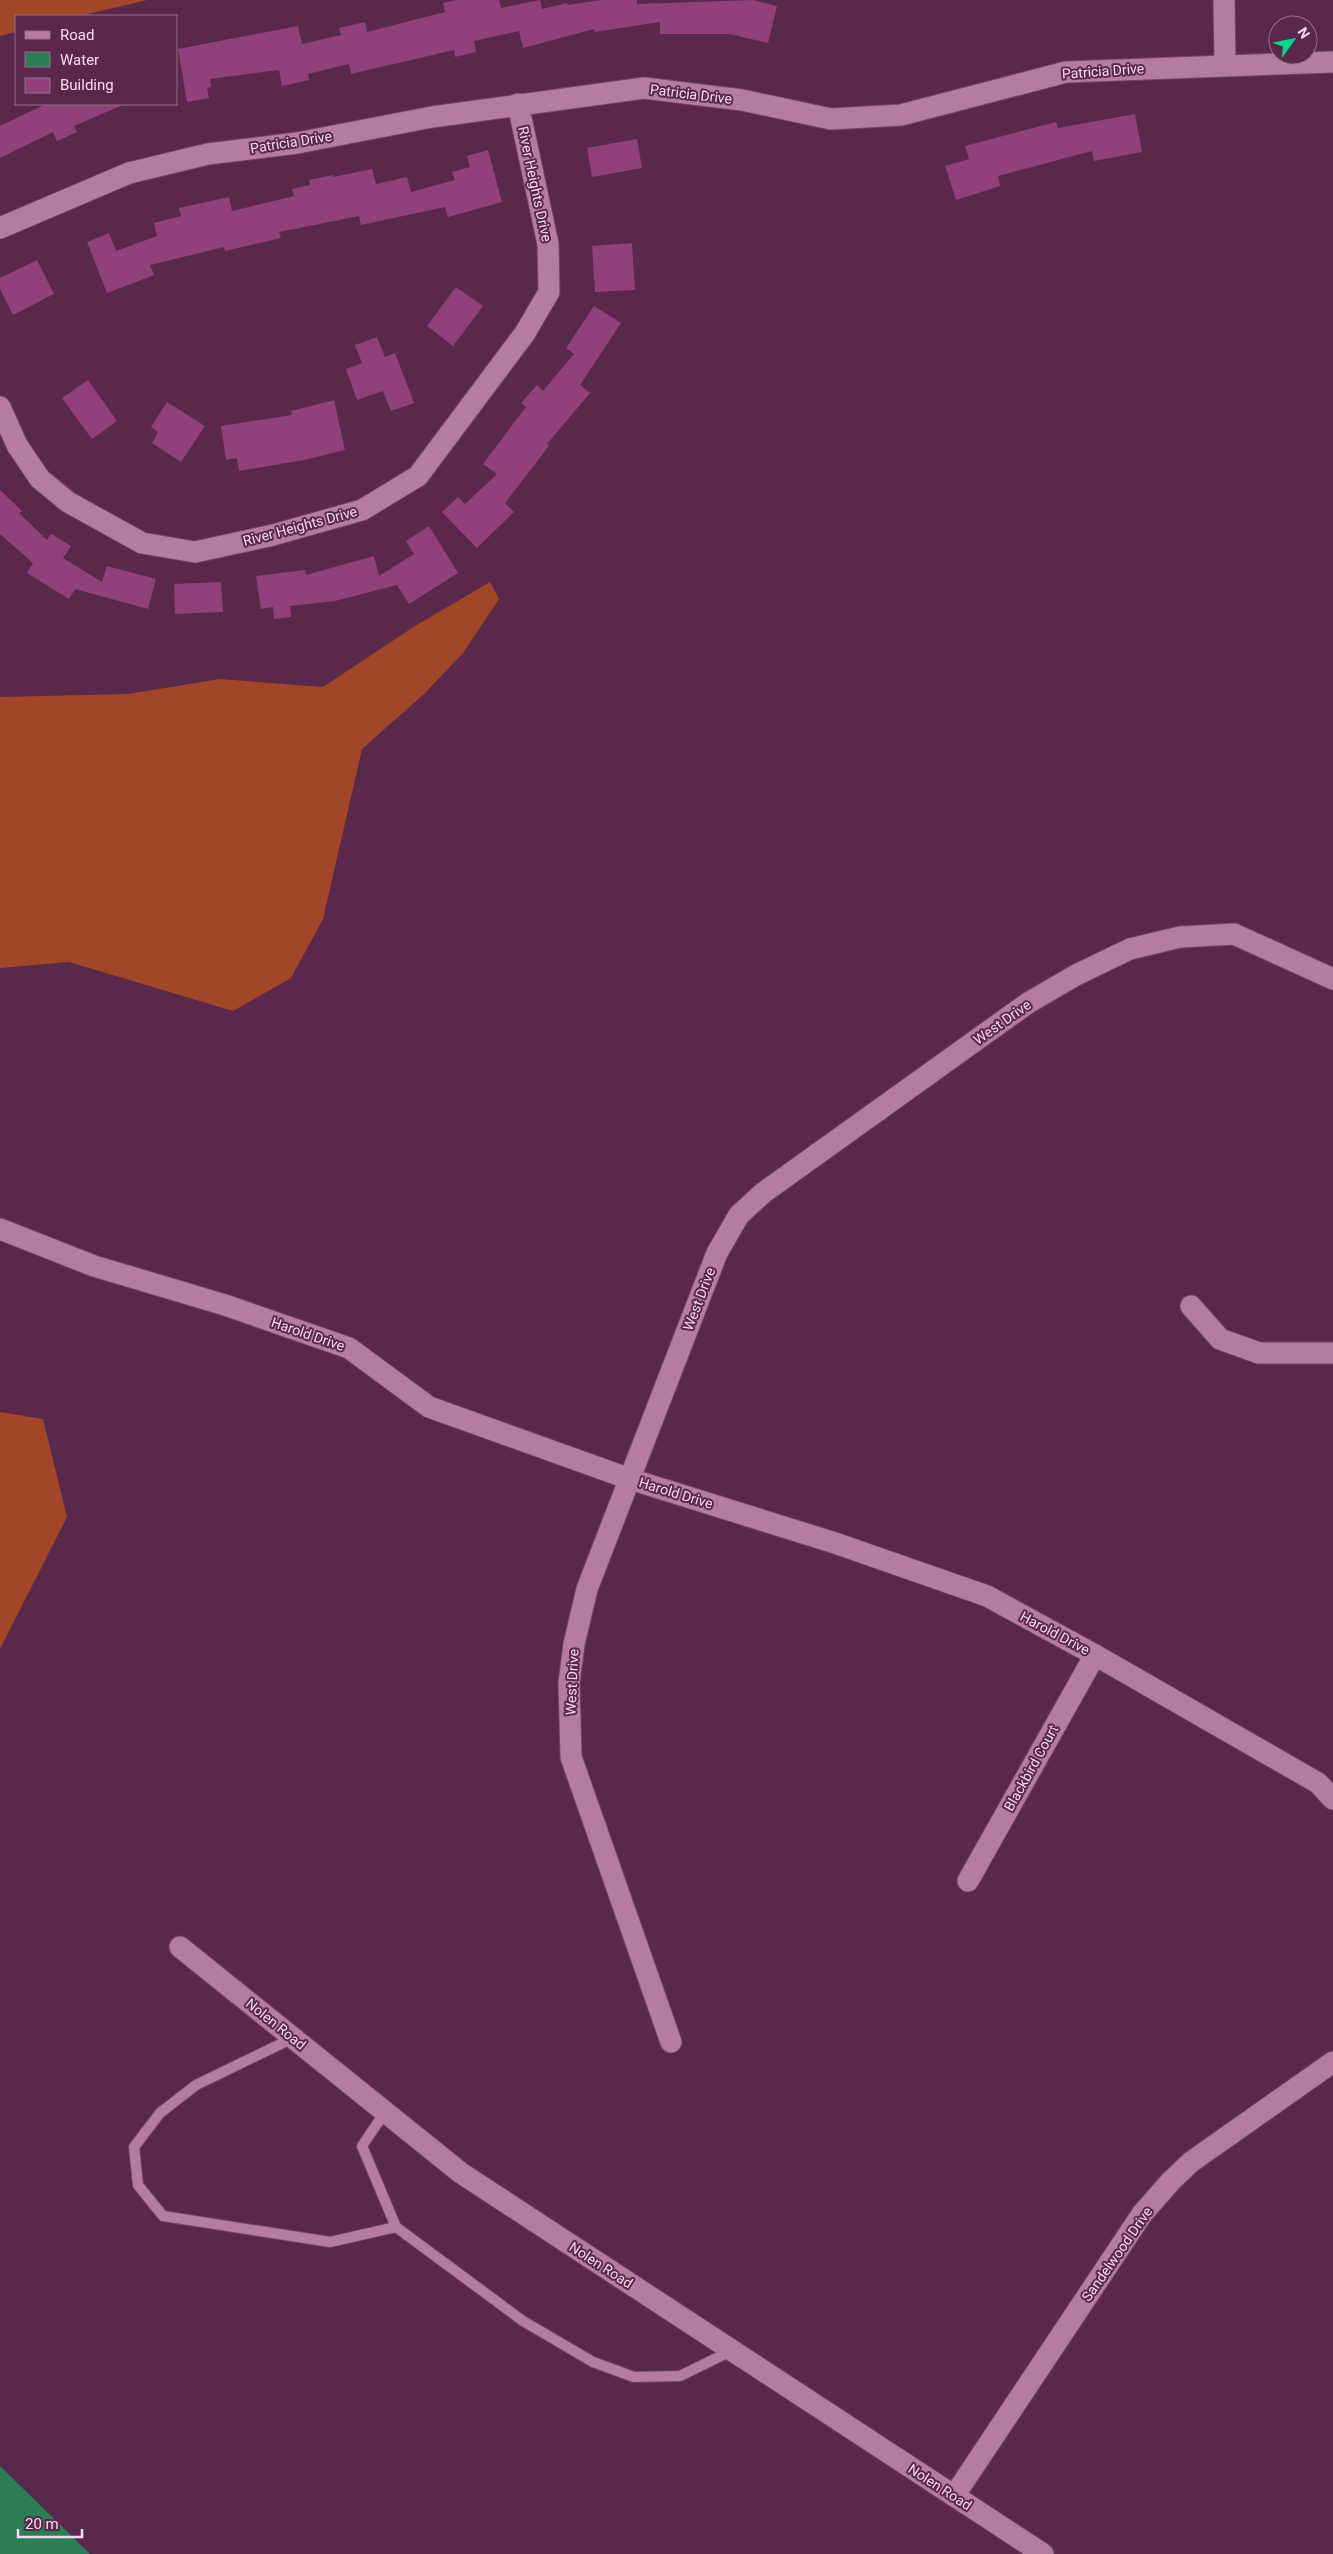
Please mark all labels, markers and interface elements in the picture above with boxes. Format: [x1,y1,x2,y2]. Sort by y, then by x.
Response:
legend [15,15,178,105]
north arrow [1268,15,1318,65]
text: N [1294,24,1313,41]
text: Road [60,26,94,44]
text: Water [60,51,99,69]
street label: Patricia Drive [1061,60,1145,82]
text: Building [60,76,114,94]
street label: Patricia Drive [649,81,733,107]
street label: River Heights Drive [515,125,555,243]
street label: Patricia Drive [249,128,333,156]
street label: River Heights Drive [241,503,359,549]
street label: West Drive [970,996,1034,1048]
street label: West Drive [680,1265,718,1333]
street label: Harold Drive [269,1314,347,1354]
street label: Harold Drive [637,1474,715,1512]
street label: Harold Drive [1018,1608,1092,1658]
street label: West Drive [562,1648,582,1716]
street label: Blackbird Court [1001,1722,1061,1814]
street label: Nolen Road [243,1995,309,2053]
street label: Sandelwood Drive [1078,2204,1156,2304]
street label: Nolen Road [566,2239,636,2291]
street label: Nolen Road [905,2461,975,2513]
scale bar [18,2506,81,2538]
text: 20 m [25,2515,59,2533]

